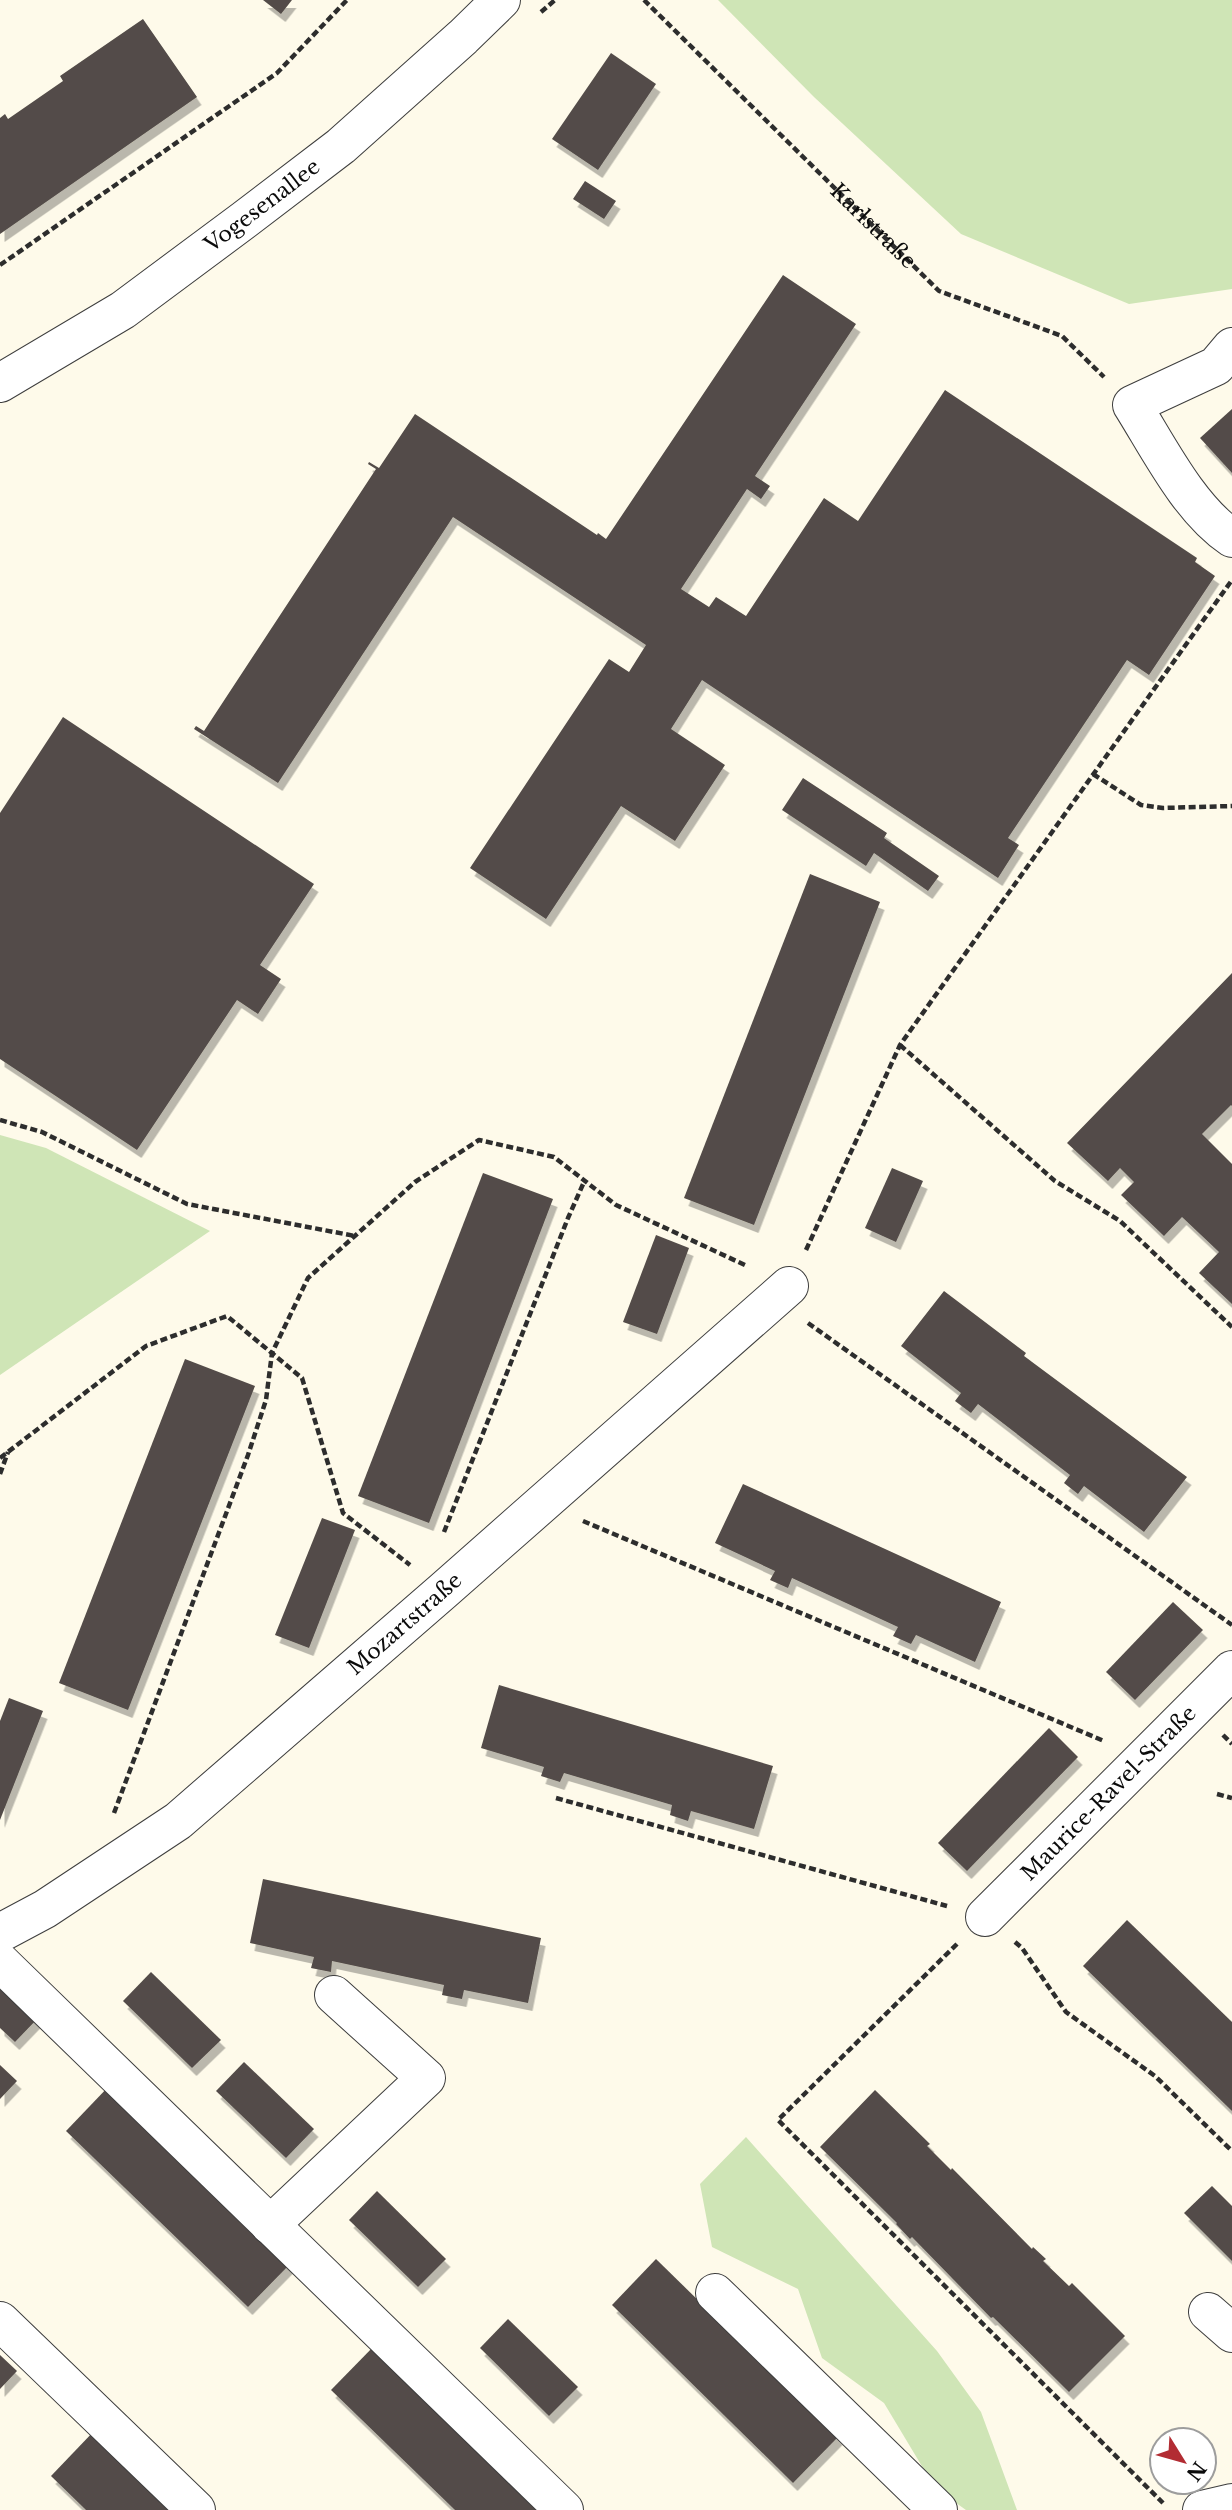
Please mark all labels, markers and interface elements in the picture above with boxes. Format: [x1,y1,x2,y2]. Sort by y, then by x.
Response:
street label: Vogesenallee [198,154,325,259]
street label: Karlstraße [825,178,922,274]
street label: Mozartstraße [343,1567,467,1681]
street label: Maurice-Ravel-Straße [1016,1700,1202,1886]
north arrow [1148,2426,1218,2496]
text: N [1182,2457,1211,2485]

